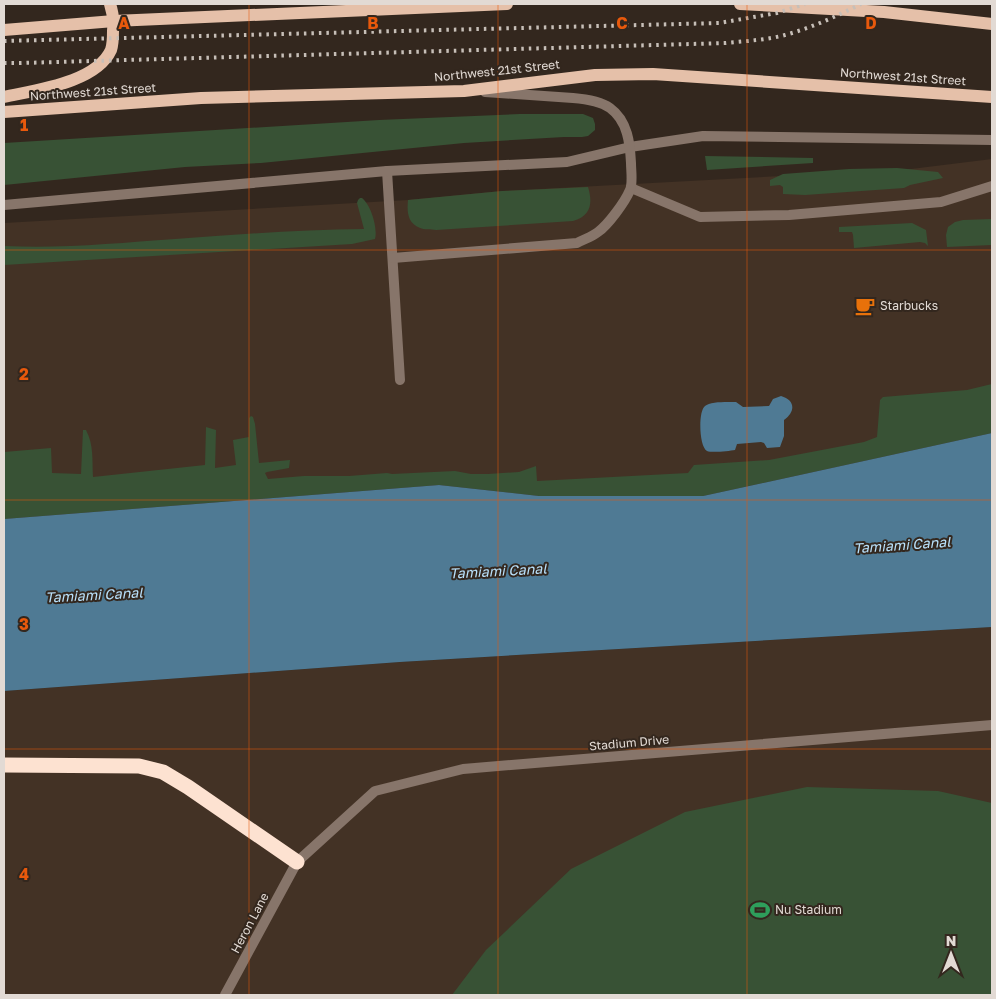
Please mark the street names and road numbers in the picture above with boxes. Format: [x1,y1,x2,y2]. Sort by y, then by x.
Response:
street label: Northwest 21st Street [433,56,561,85]
street label: Northwest 21st Street [839,65,967,88]
street label: Northwest 21st Street [29,80,157,103]
street label: Stadium Drive [588,732,670,753]
street label: Heron Lane [227,890,272,956]

